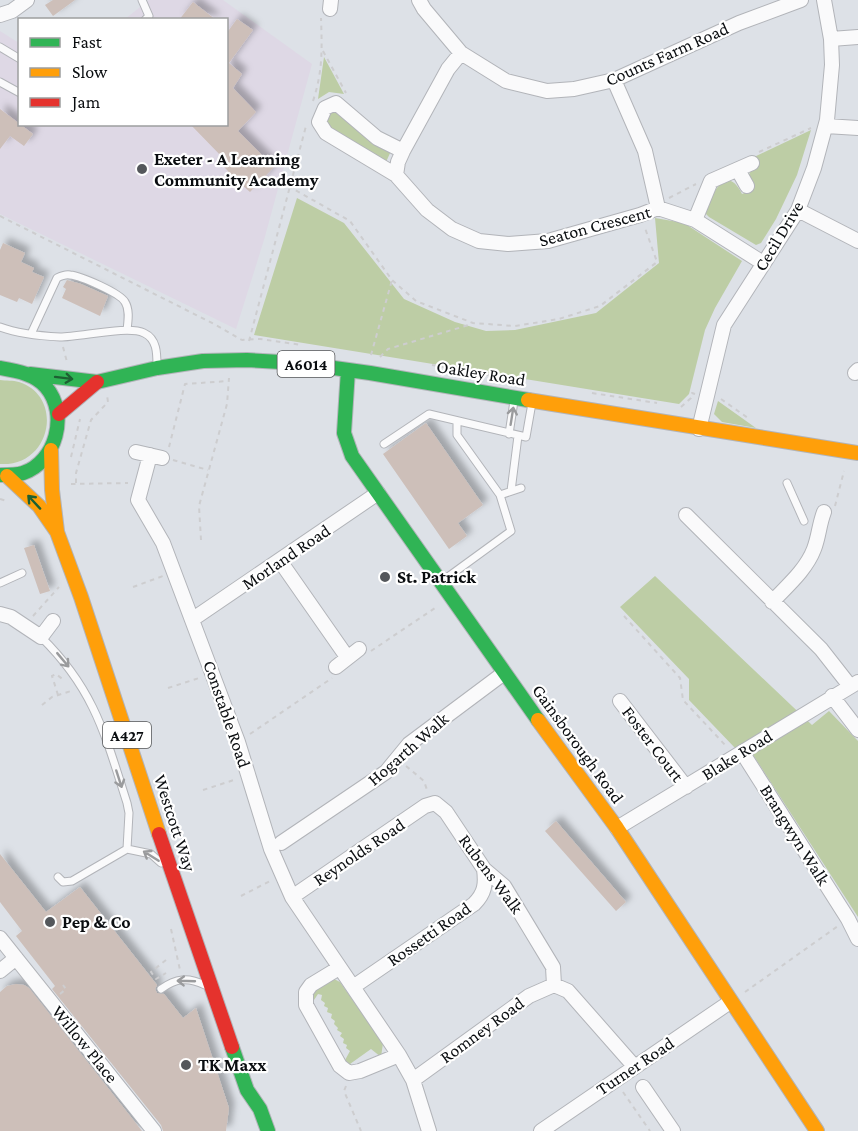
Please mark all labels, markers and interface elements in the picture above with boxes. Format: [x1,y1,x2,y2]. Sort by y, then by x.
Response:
legend [18,18,228,126]
street label: Counts Farm Road [602,18,732,90]
text: Fast [72,32,103,52]
text: Slow [72,62,108,82]
text: Jam [70,92,101,112]
place label: Exeter - A Learning Community Academy [154,149,319,190]
marker: Exeter - A Learning Community Academy [135,162,149,176]
street label: Cecil Drive [750,197,808,275]
street label: Seaton Crescent [537,201,654,251]
road number: A6014 [278,351,334,377]
street label: Oakley Road [435,356,527,390]
one-way arrow [53,373,73,384]
one-way arrow [506,406,517,426]
one-way arrow [27,495,42,510]
street label: Morland Road [238,520,334,594]
place label: St. Patrick [397,567,476,587]
marker: St. Patrick [378,570,392,584]
one-way arrow [57,652,70,668]
street label: Constable Road [199,658,255,771]
street label: Gainsborough Road [528,681,628,808]
street label: Foster Court [618,702,688,787]
street label: Hogarth Walk [364,708,453,790]
road number: A427 [103,722,151,748]
street label: Blake Road [698,725,776,784]
one-way arrow [114,769,125,788]
street label: Westcott Way [150,772,200,875]
street label: Brangwyn Walk [756,781,834,889]
street label: Reynolds Road [310,814,409,890]
street label: Rubens Walk [455,830,527,918]
one-way arrow [143,850,160,863]
street label: Rossetti Road [383,898,475,970]
place label: Pep & Co [62,912,131,932]
marker: Pep & Co [43,915,57,929]
one-way arrow [177,975,196,987]
street label: Romney Road [436,993,528,1067]
street label: Willow Place [48,1001,122,1087]
street label: Turner Road [592,1032,678,1099]
place label: TK Maxx [198,1055,267,1075]
marker: TK Maxx [179,1058,193,1072]

